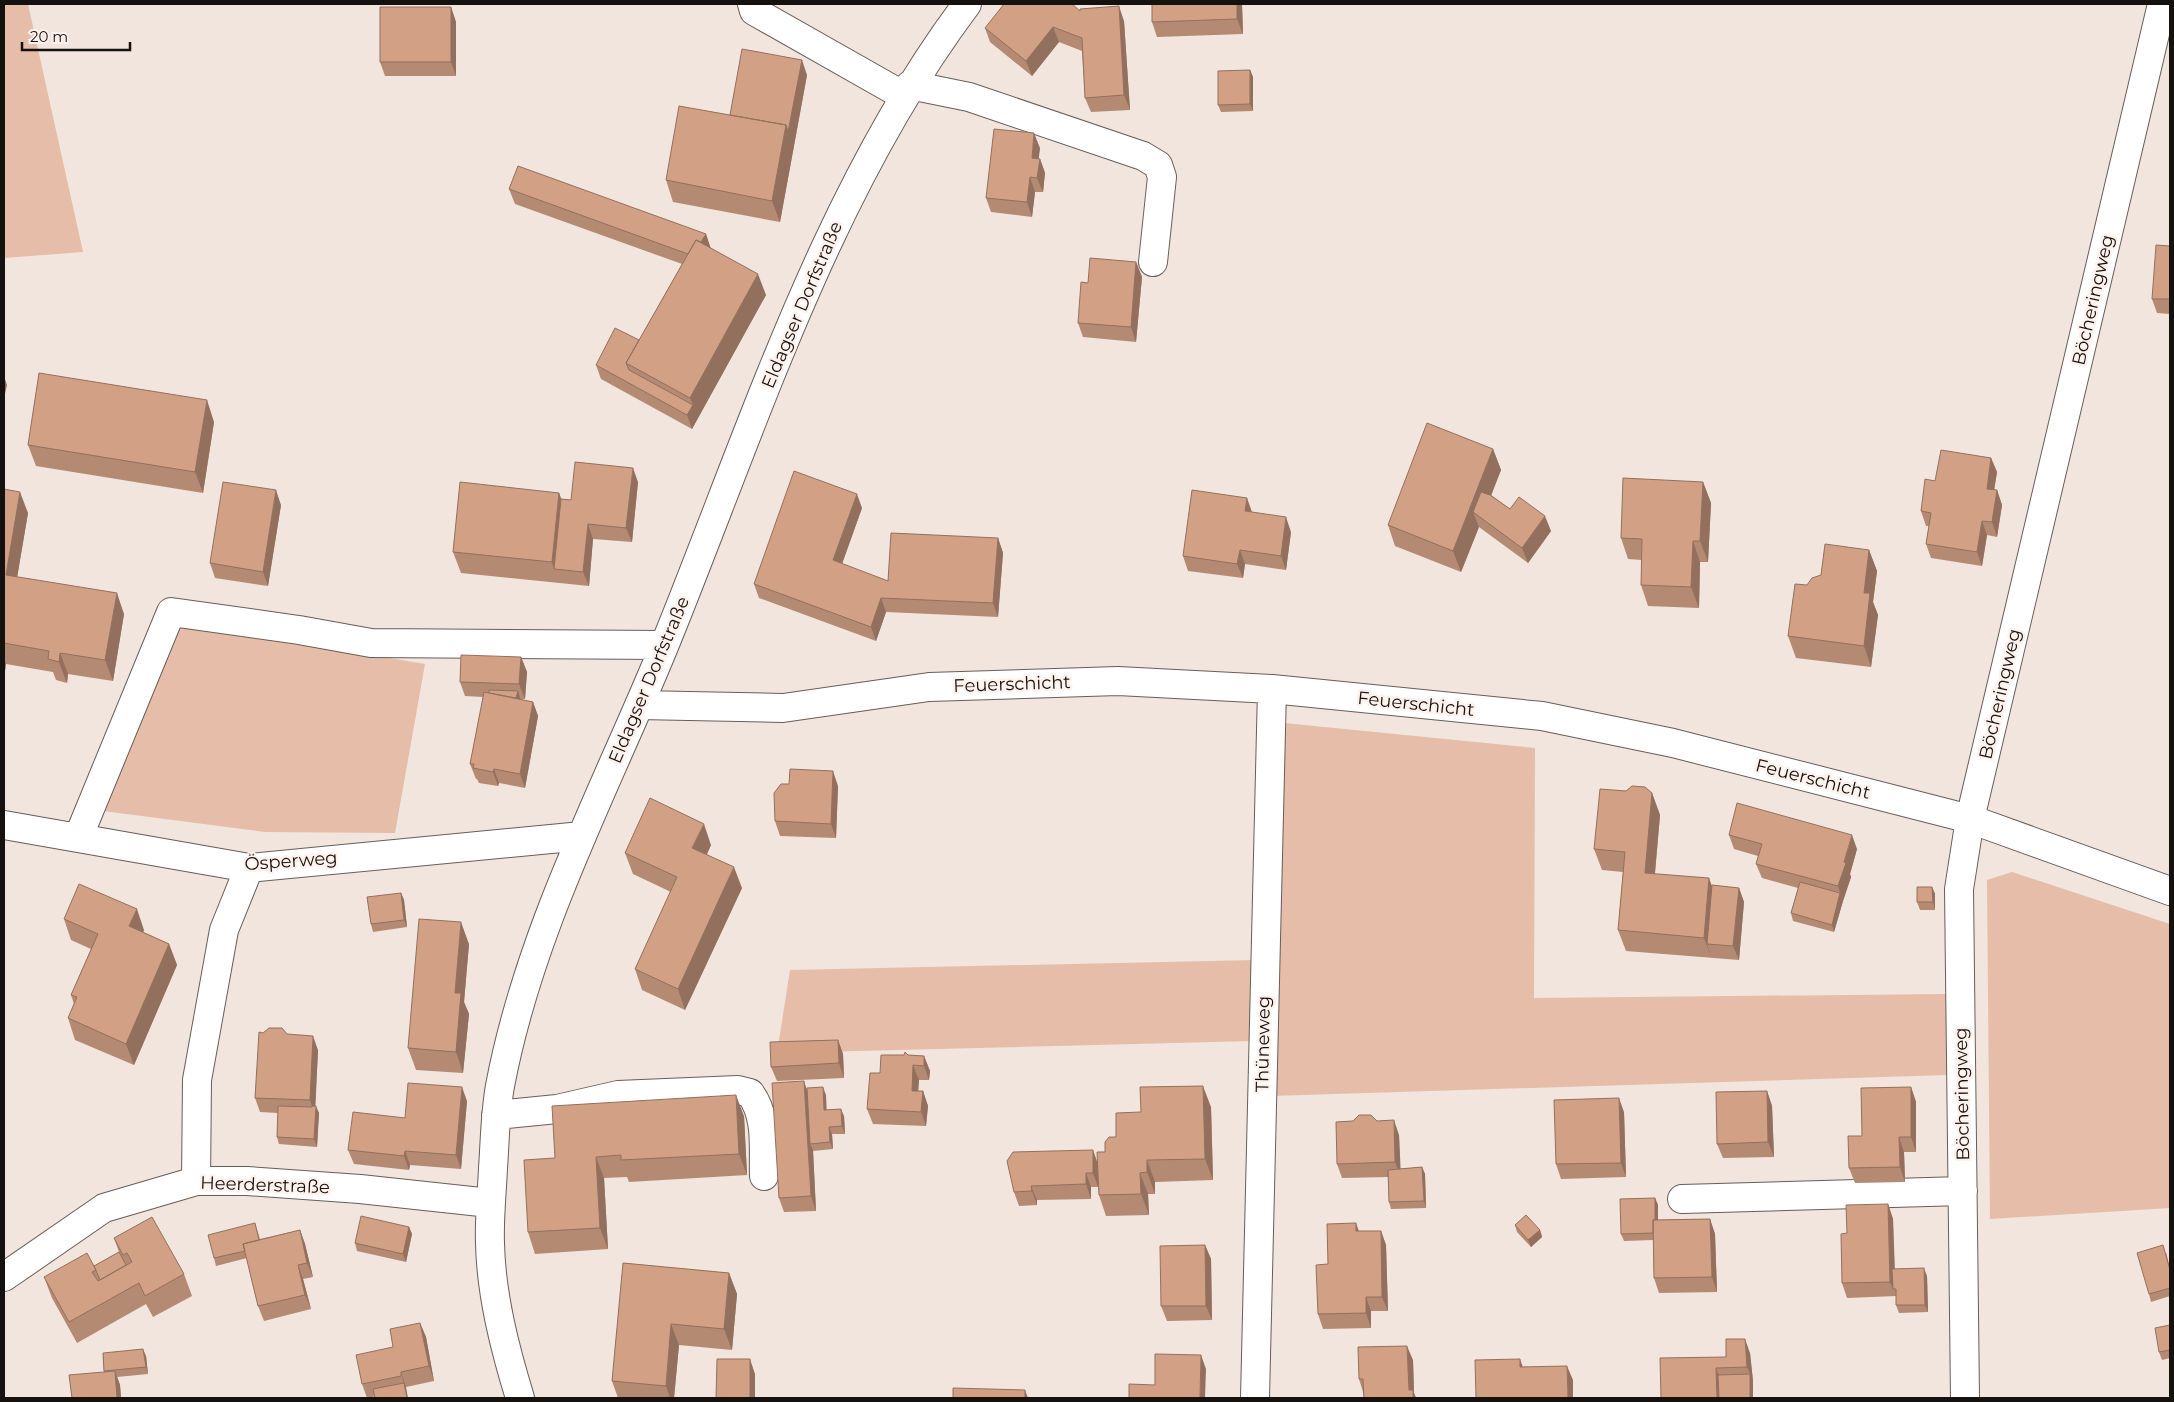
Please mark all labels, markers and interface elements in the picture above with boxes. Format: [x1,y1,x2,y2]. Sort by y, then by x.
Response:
scale bar [22,20,130,52]
text: 20 m [30,27,68,46]
street label: Eldagser Dorfstraße [757,218,847,392]
street label: Böcheringweg [2067,233,2119,367]
street label: Eldagser Dorfstraße [604,593,694,767]
street label: Böcheringweg [1974,627,2026,761]
street label: Feuerschicht [953,671,1071,697]
street label: Feuerschicht [1356,687,1476,721]
street label: Feuerschicht [1753,754,1873,804]
street label: Ösperweg [244,847,338,875]
street label: Thüneweg [1251,996,1275,1092]
street label: Böcheringweg [1950,1027,1974,1161]
street label: Heerderstraße [200,1172,330,1198]

